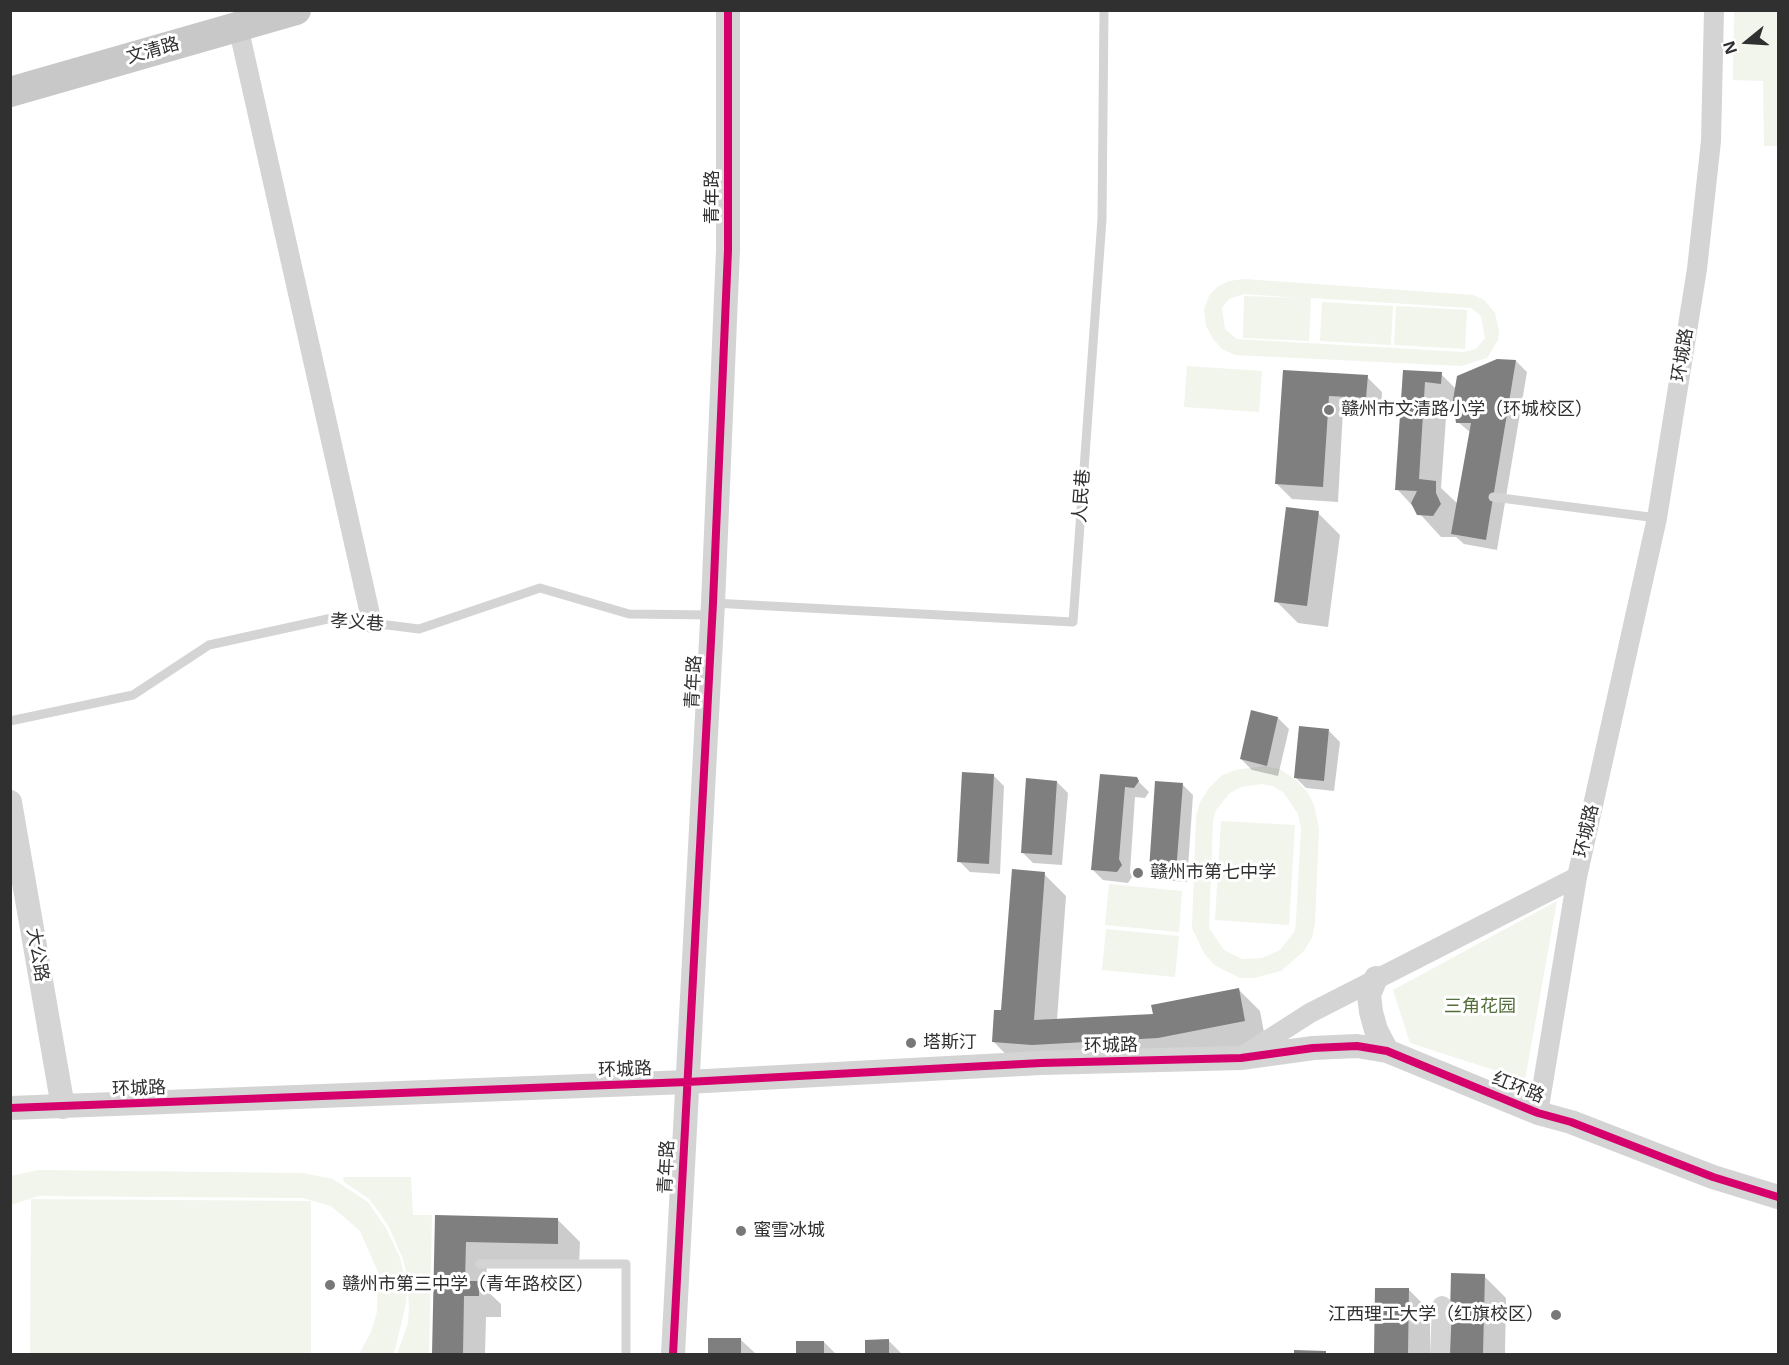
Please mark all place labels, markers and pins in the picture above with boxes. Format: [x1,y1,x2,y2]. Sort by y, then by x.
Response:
place label: 赣州市文清路小学（环城校区） [1341,399,1593,421]
marker: 赣州市文清路小学（环城校区） [1322,403,1336,417]
place label: 赣州市第七中学 [1150,862,1276,884]
marker: 赣州市第七中学 [1131,866,1145,880]
place label: 塔斯汀 [923,1032,977,1054]
marker: 塔斯汀 [904,1036,918,1050]
place label: 蜜雪冰城 [753,1220,825,1242]
marker: 蜜雪冰城 [734,1224,748,1238]
place label: 赣州市第三中学（青年路校区） [342,1274,594,1296]
marker: 赣州市第三中学（青年路校区） [323,1278,337,1292]
place label: 江西理工大学（红旗校区） [1328,1304,1544,1326]
marker: 江西理工大学（红旗校区） [1549,1308,1563,1322]

